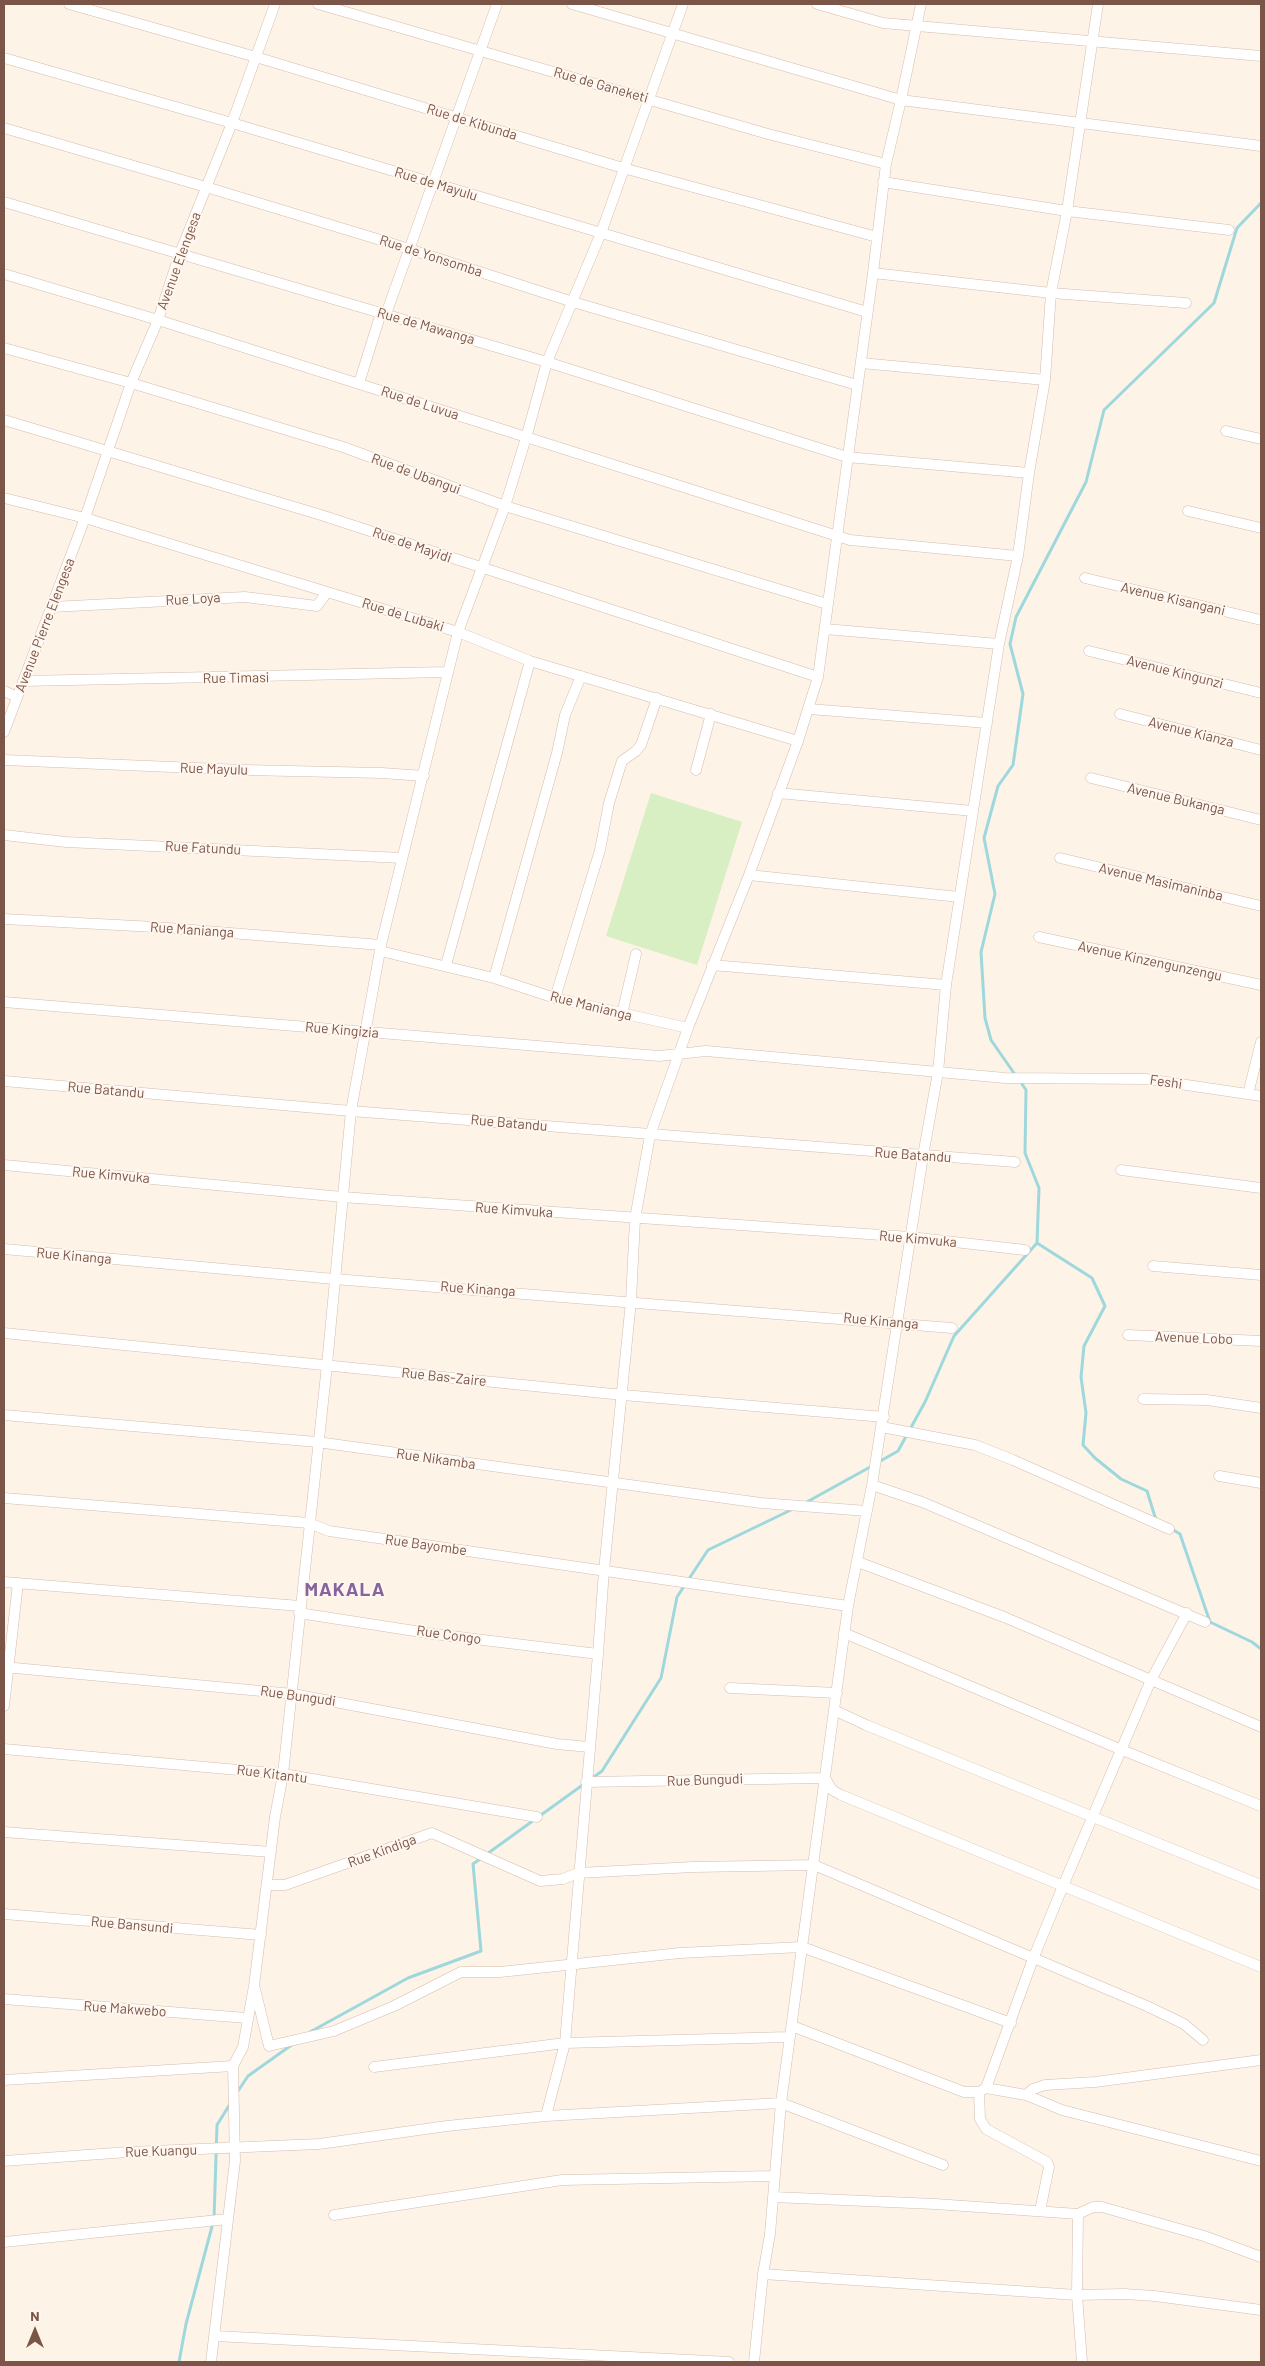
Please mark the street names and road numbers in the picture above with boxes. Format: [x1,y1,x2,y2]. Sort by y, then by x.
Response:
street label: Rue de Ganeketi [552,63,650,107]
street label: Rue de Kibunda [425,100,519,144]
street label: Rue de Mayulu [392,163,480,205]
street label: Avenue Elengesa [154,210,204,312]
street label: Rue de Yonsomba [377,231,485,281]
street label: Rue de Mawanga [375,304,477,348]
street label: Rue de Luvua [379,382,461,424]
street label: Rue de Ubangui [369,450,463,498]
street label: Rue de Mayidi [370,524,454,566]
street label: Avenue Pierre Elengesa [12,556,78,694]
street label: Avenue Kisangani [1119,579,1227,619]
street label: Rue Loya [165,589,221,609]
street label: Rue de Lubaki [360,595,446,635]
street label: Avenue Kingunzi [1125,652,1225,692]
street label: Rue Timasi [203,669,269,687]
street label: Avenue Kianza [1147,713,1235,751]
street label: Rue Mayulu [180,759,248,779]
street label: Avenue Bukanga [1126,780,1226,818]
street label: Rue Fatundu [165,838,241,858]
street label: Avenue Masimaninba [1097,860,1225,904]
street label: Rue Manianga [150,919,234,941]
street label: Avenue Kinzengunzengu [1076,938,1224,984]
street label: Rue Manianga [548,988,634,1024]
street label: Rue Kingizia [304,1018,380,1042]
street label: Feshi [1149,1071,1183,1093]
street label: Rue Batandu [67,1078,145,1102]
street label: Rue Batandu [470,1111,548,1135]
street label: Rue Batandu [874,1144,952,1166]
street label: Rue Kimvuka [71,1163,151,1187]
street label: Rue Kimvuka [474,1199,554,1221]
street label: Rue Kimvuka [878,1227,958,1251]
street label: Rue Kinanga [36,1244,112,1268]
street label: Rue Kinanga [440,1278,516,1300]
street label: Rue Kinanga [843,1309,919,1333]
street label: Avenue Lobo [1155,1328,1233,1348]
street label: Rue Bas-Zaire [401,1364,487,1390]
street label: Rue Nikamba [395,1445,477,1473]
street label: Rue Bayombe [384,1531,468,1559]
street label: Rue Congo [416,1622,482,1648]
street label: Rue Bungudi [259,1682,337,1710]
street label: Rue Kitantu [236,1761,308,1787]
street label: Rue Bungudi [667,1770,743,1790]
street label: Rue Kindiga [345,1831,419,1871]
street label: Rue Bansundi [90,1913,174,1937]
street label: Rue Makwebo [83,1998,167,2020]
street label: Rue Kuangu [125,2141,197,2161]

